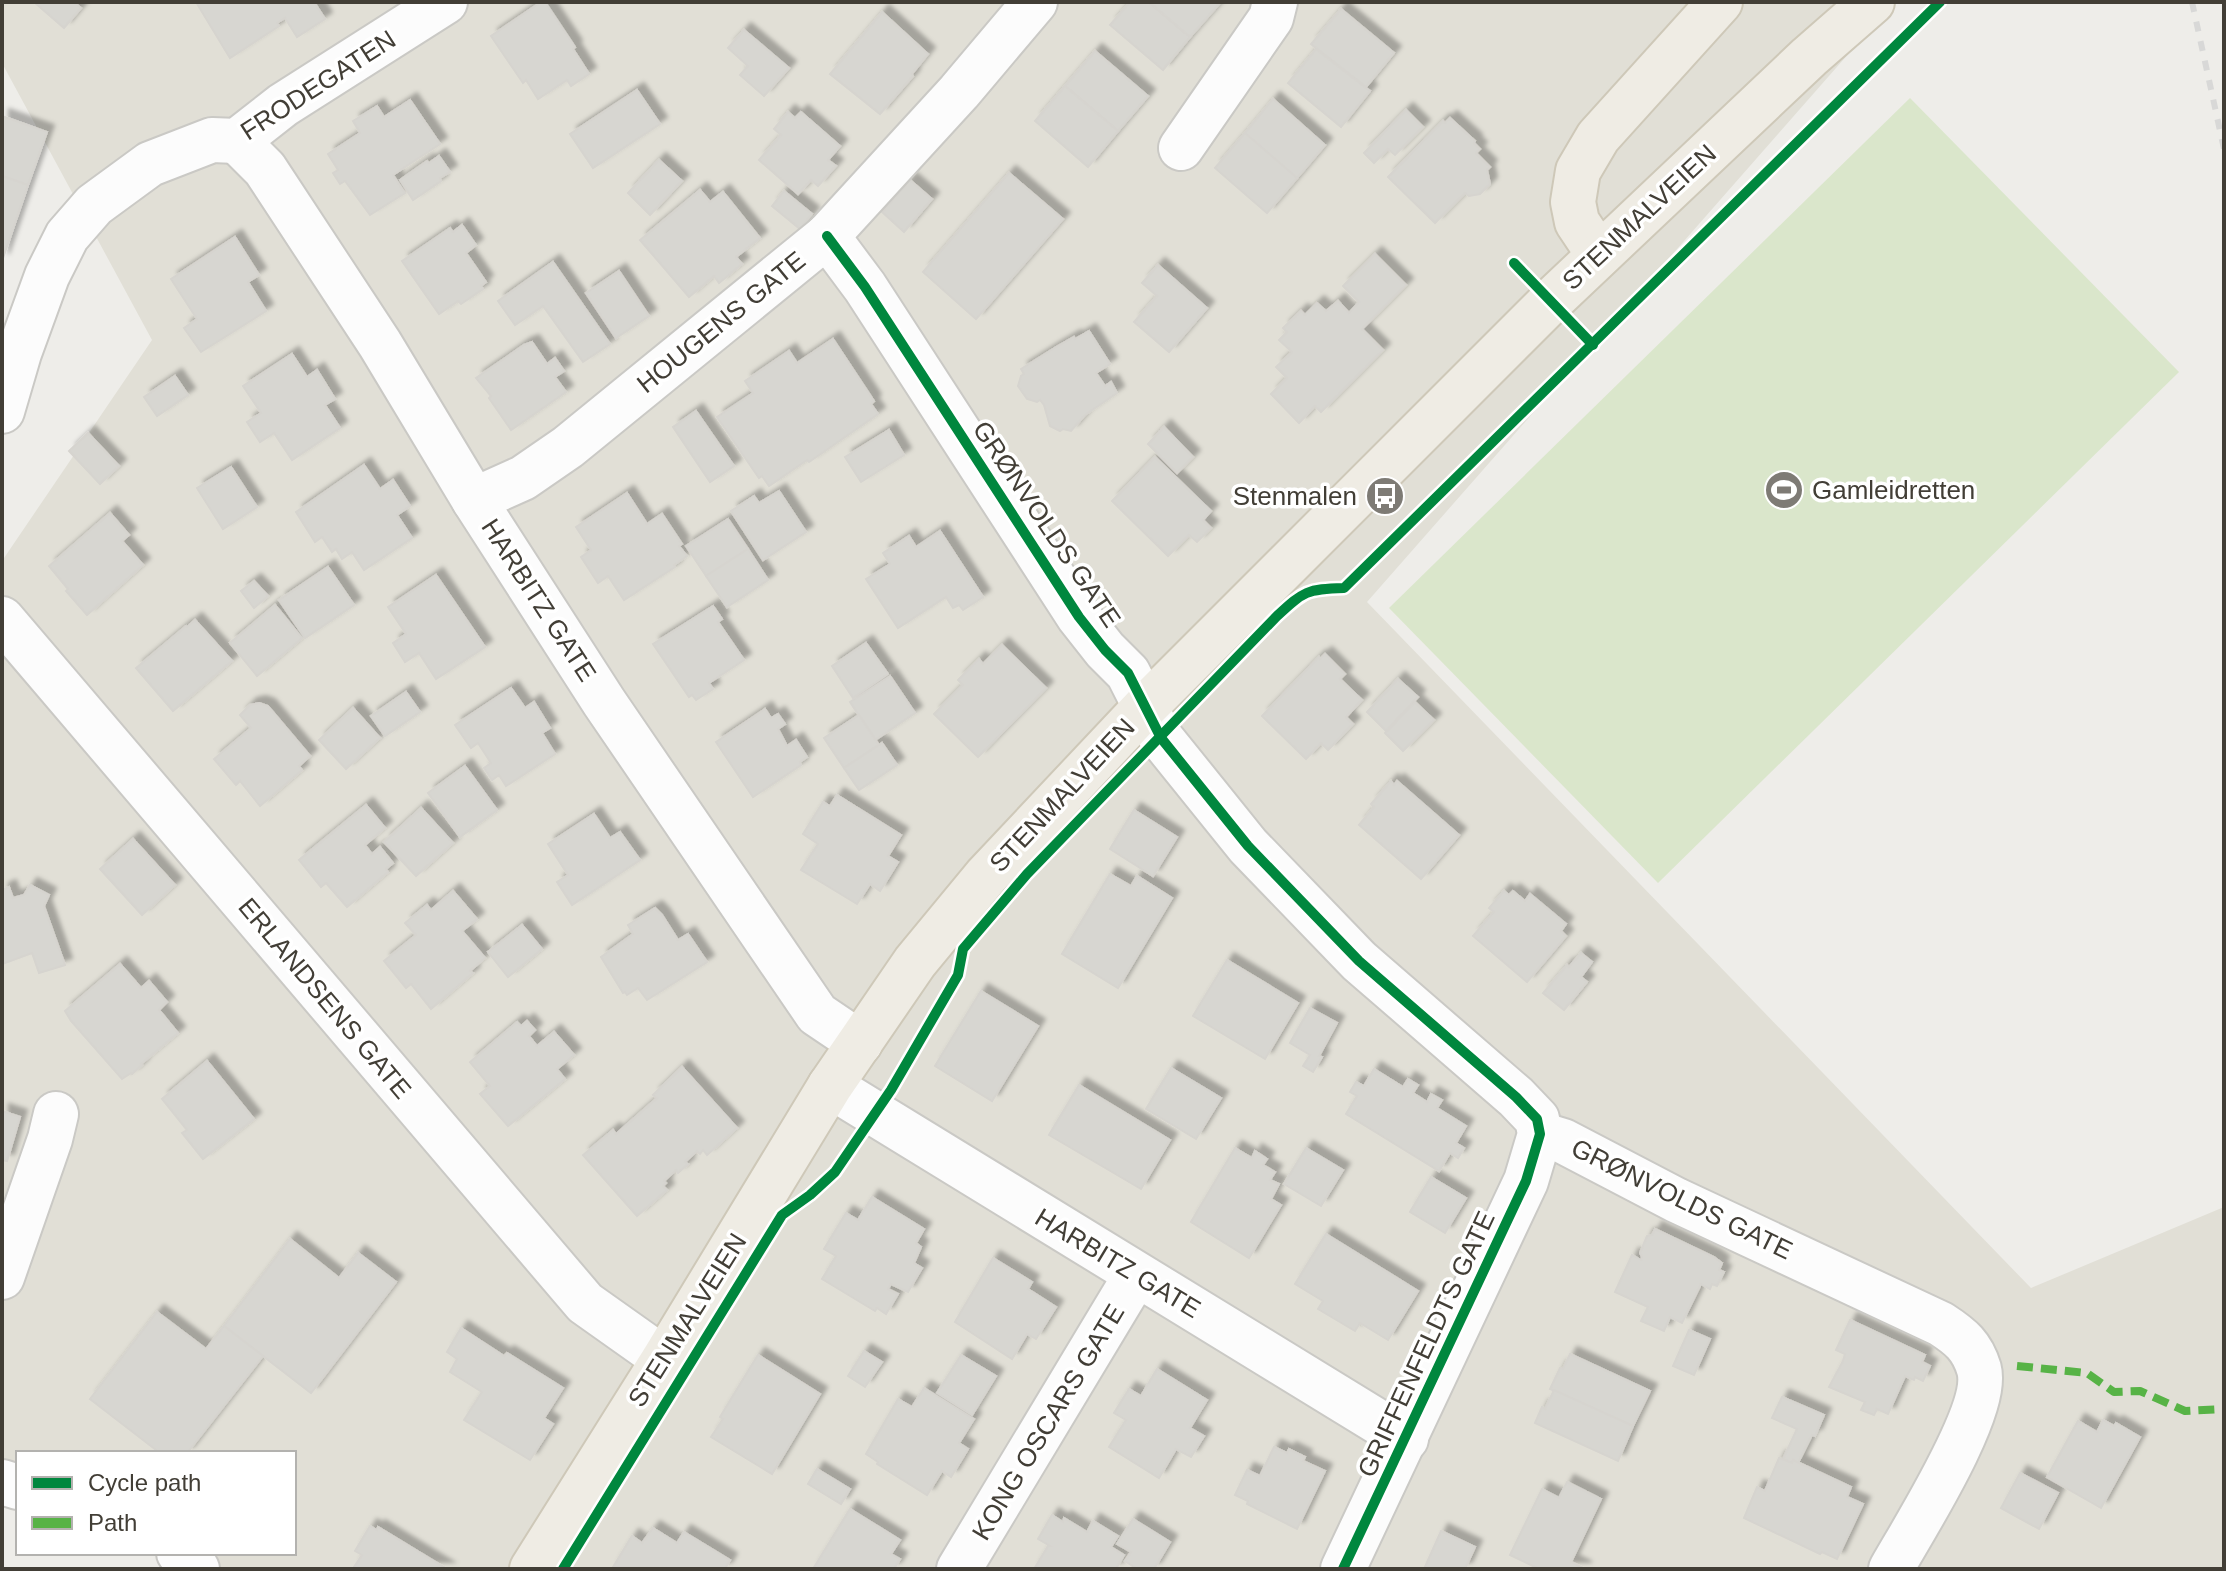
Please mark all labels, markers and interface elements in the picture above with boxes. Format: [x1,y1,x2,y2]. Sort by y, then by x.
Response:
street label: FRODEGATEN [235,24,401,146]
street label: STENMALVEIEN [1556,138,1722,296]
street label: HOUGENS GATE [631,245,811,399]
street label: GRØNVOLDS GATE [967,415,1127,633]
sports icon: Gamleidretten [1763,469,1805,511]
bus stop icon: Stenmalen [1364,475,1406,517]
place label: Gamleidretten [1812,475,1975,505]
place label: Stenmalen [1233,481,1357,511]
street label: HARBITZ GATE [475,513,603,687]
street label: STENMALVEIEN [983,712,1141,878]
street label: ERLANDSENS GATE [232,892,418,1104]
street label: GRØNVOLDS GATE [1567,1132,1797,1266]
street label: HARBITZ GATE [1030,1202,1206,1324]
street label: GRIFFENFELDTS GATE [1351,1206,1501,1482]
street label: STENMALVEIEN [622,1228,752,1412]
street label: KONG OSCARS GATE [966,1299,1130,1545]
legend [16,1451,296,1555]
text: Cycle path [88,1469,201,1496]
text: Path [88,1509,137,1536]

